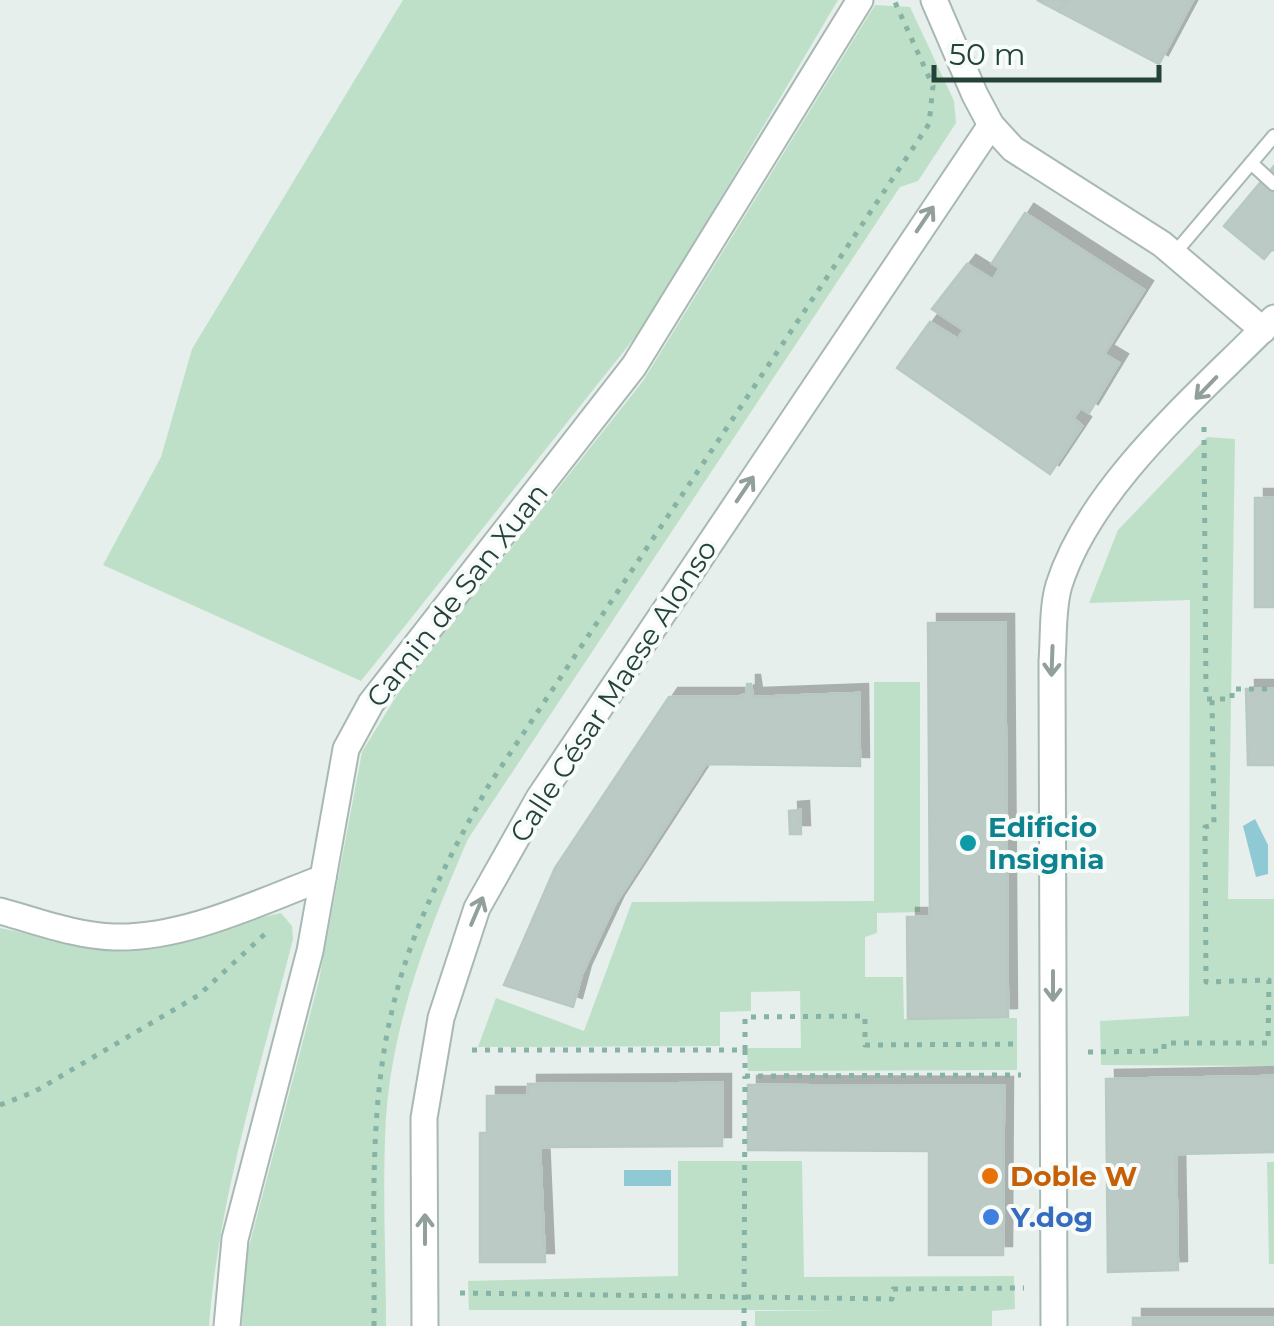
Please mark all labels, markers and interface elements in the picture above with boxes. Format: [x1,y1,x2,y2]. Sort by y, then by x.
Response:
scale bar [934,20,1159,82]
text: 50 m [949,36,1026,73]
one-way arrow [914,205,935,233]
one-way arrow [1194,376,1218,400]
street label: Camin de San Xuan [359,476,555,714]
one-way arrow [734,476,755,504]
street label: Calle César Maese Alonso [502,533,724,849]
one-way arrow [1043,644,1062,677]
place label: Edificio Insignia [988,810,1104,876]
marker: Edificio Insignia [957,832,979,854]
one-way arrow [469,896,487,927]
one-way arrow [1044,968,1062,1001]
place label: Doble W [1010,1159,1137,1193]
marker: Doble W [979,1165,1001,1187]
place label: Y.dog [1010,1200,1093,1234]
marker: Y.dog [980,1206,1002,1228]
one-way arrow [416,1213,434,1246]

